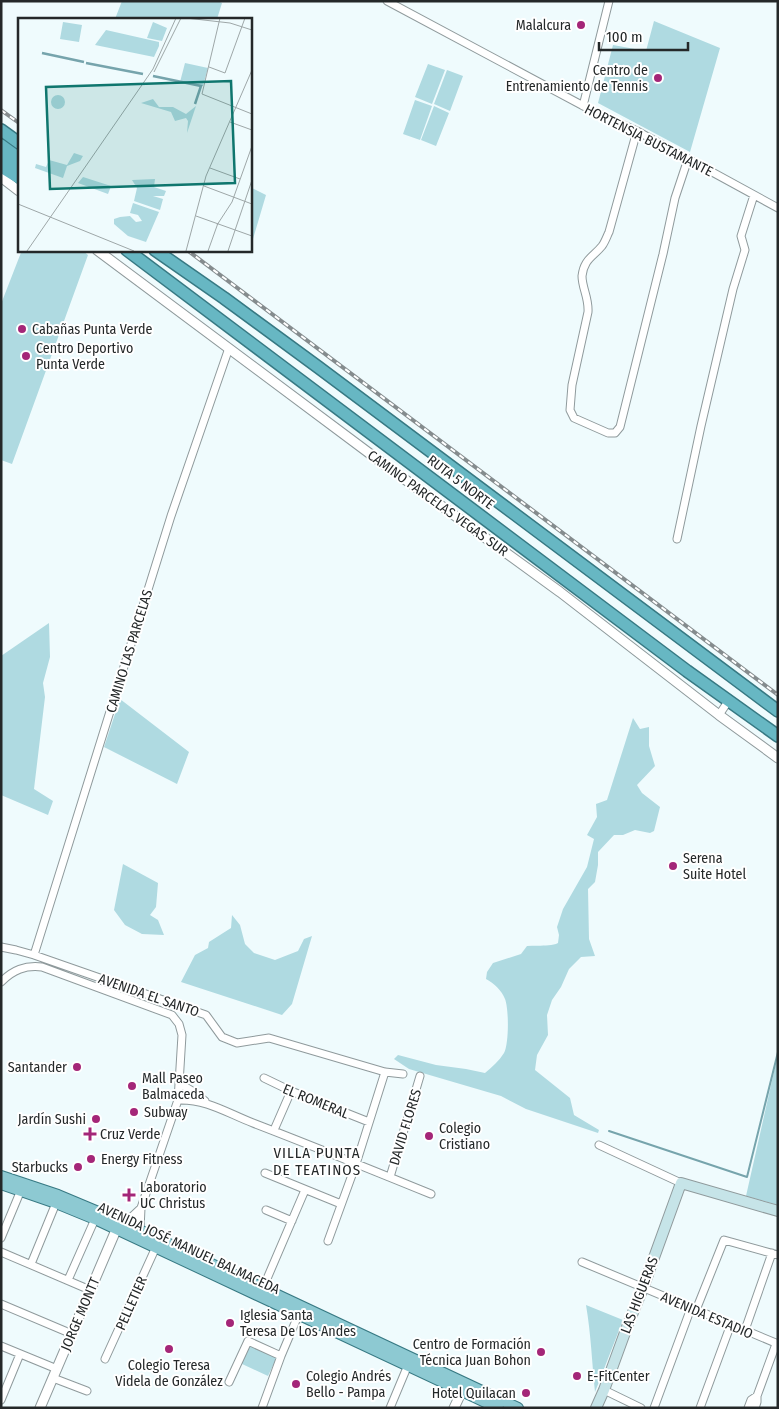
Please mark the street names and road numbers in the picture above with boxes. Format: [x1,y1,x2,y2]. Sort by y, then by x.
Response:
street label: HORTENSIA BUSTAMANTE [582,101,716,180]
street label: CAMINO PARCELAS VEGAS SUR [364,447,512,560]
street label: RUTA 5 NORTE [424,452,498,513]
street label: CAMINO LAS PARCELAS [103,587,156,715]
street label: AVENIDA EL SANTO [96,970,202,1021]
street label: EL ROMERAL [280,1080,351,1122]
street label: DAVID FLORES [386,1087,425,1167]
street label: AVENIDA JOSÉ MANUEL BALMACEDA [95,1198,283,1298]
street label: LAS HIGUERAS [617,1254,662,1336]
street label: PELLETIER [112,1273,151,1333]
street label: JORGE MONTT [57,1274,104,1353]
street label: AVENIDA ESTADIO [658,1288,756,1343]

